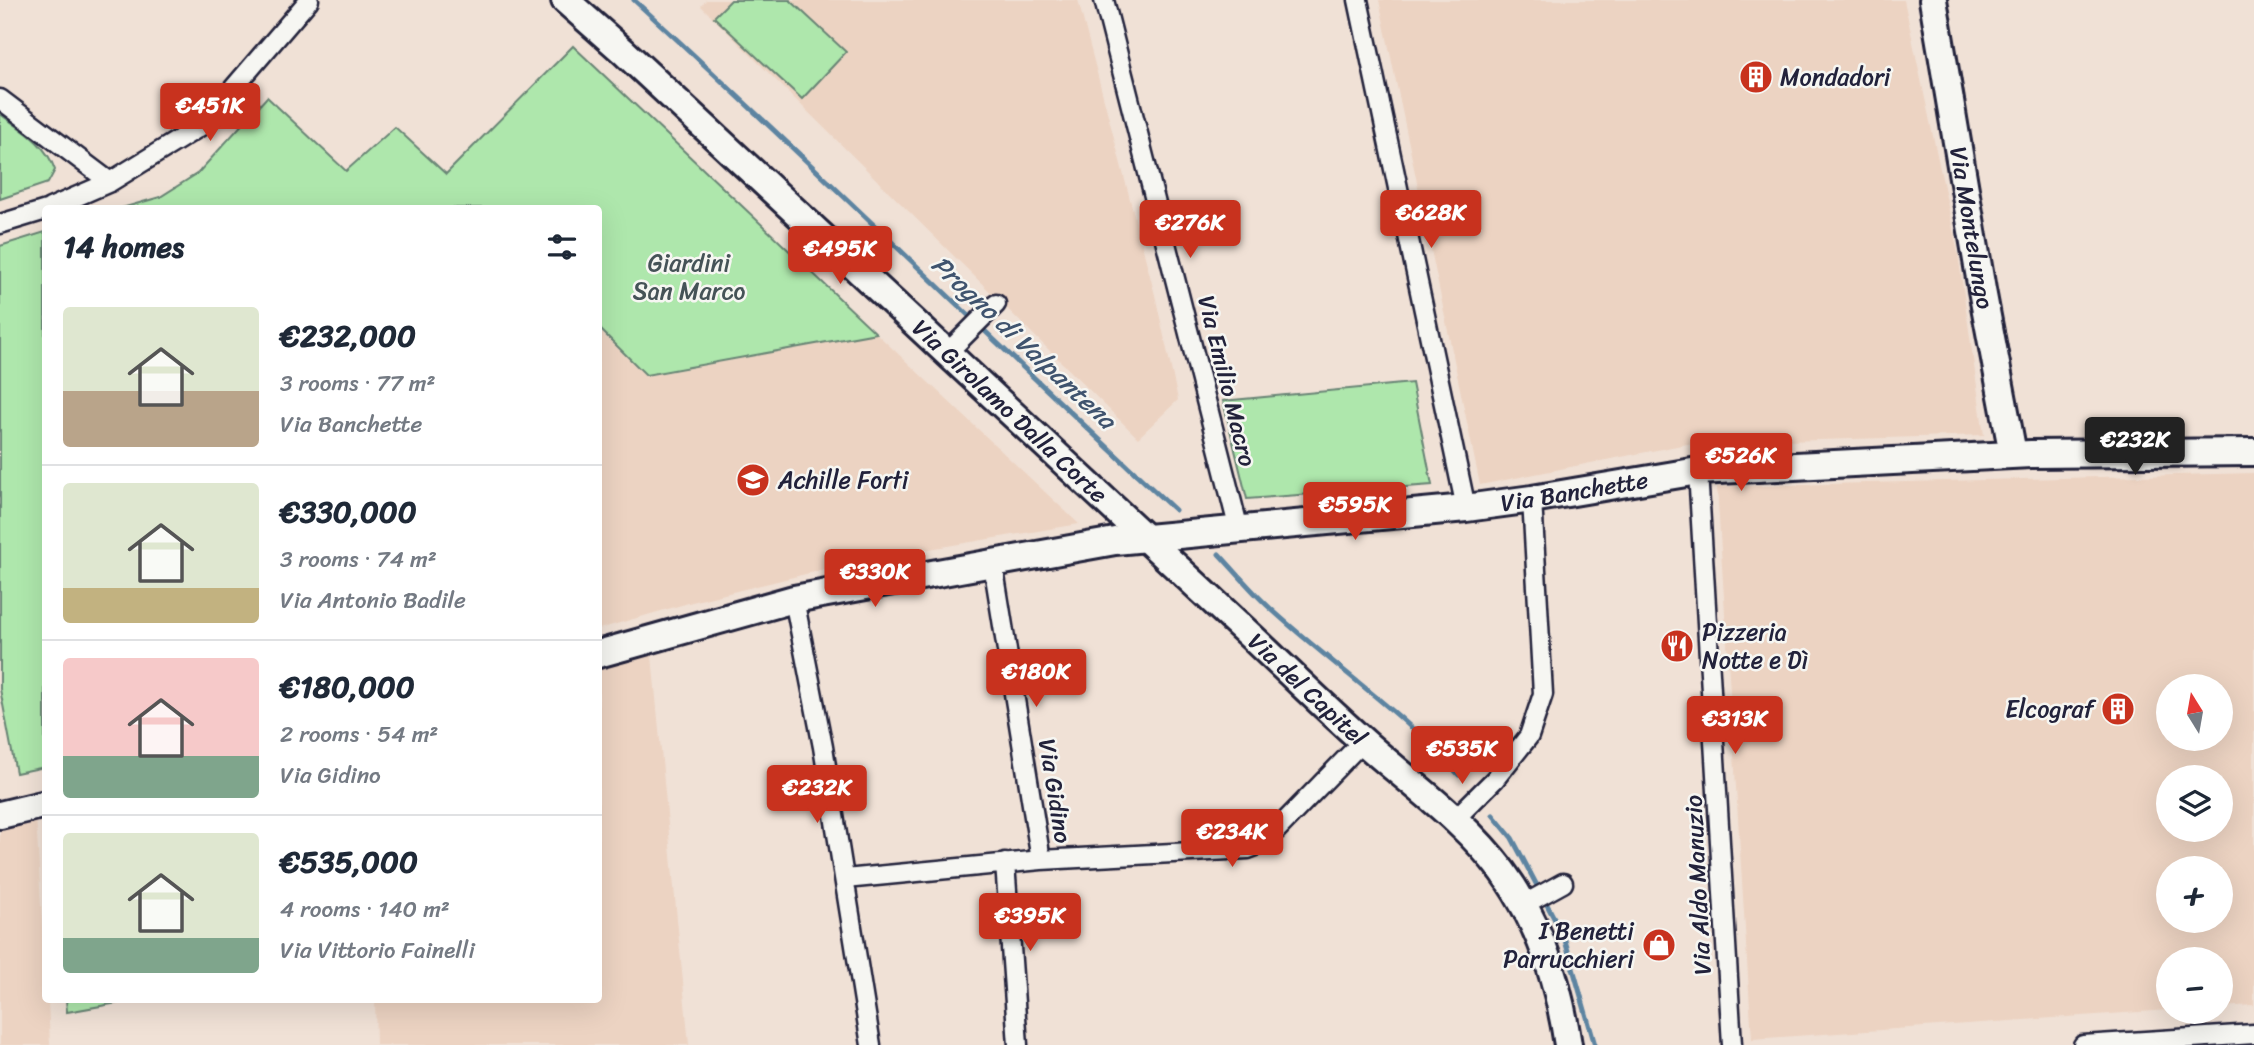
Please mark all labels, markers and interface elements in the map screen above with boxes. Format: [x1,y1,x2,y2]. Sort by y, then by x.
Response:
place label: Mondadori [1780,56,1892,98]
building icon: Mondadori [1737,58,1775,96]
pin: €451K [161,83,259,143]
text: €451K [176,85,244,126]
street label: Via Montelungo [1937,143,2006,313]
pin: €628K [1382,190,1480,250]
text: €628K [1396,192,1466,233]
pin: €276K [1141,201,1239,260]
text: €276K [1156,202,1224,243]
text: 14 homes [63,220,184,274]
pin: €495K [791,226,889,286]
icon: filters [543,228,581,266]
text: €495K [804,228,876,269]
park label: Giardini San Marco [633,242,745,312]
water label: Progno di Valpantena [920,243,1129,442]
street label: Via Emilio Macro [1185,291,1269,471]
text: €232,000 [280,309,416,363]
street label: Via Girolamo Dalla Corte [902,309,1118,514]
icon: home [119,335,203,419]
text: 3 rooms · 77 m² [280,363,436,404]
text: Via Banchette [280,404,422,445]
pin: €232K [2086,418,2184,477]
text: €232K [2101,419,2169,460]
pin: €526K [1692,434,1790,493]
text: €526K [1706,435,1776,476]
place label: Achille Forti [777,459,910,501]
street label: Via Banchette [1498,459,1651,524]
school or university icon: Achille Forti [734,461,772,499]
pin: €595K [1306,482,1404,542]
text: €595K [1319,484,1391,525]
text: €330,000 [280,485,417,539]
icon: home [119,511,203,595]
text: 3 rooms · 74 m² [280,539,437,580]
pin: €330K [826,550,924,609]
text: €330K [840,551,910,592]
text: Via Antonio Badile [280,580,466,621]
place label: Pizzeria Notte e Dì [1702,611,1808,681]
street label: Via del Capitel [1238,622,1378,757]
restaurant icon: Pizzeria Notte e Dì [1658,627,1696,665]
pin: €180K [987,650,1085,709]
text: €180K [1002,651,1070,692]
text: €180,000 [280,660,415,714]
north arrow [2156,674,2233,751]
map controls [2156,674,2233,1024]
icon: home [119,686,203,770]
place label: Elcograf [2005,688,2097,730]
building icon: Elcograf [2099,690,2137,728]
pin: €313K [1686,696,1784,756]
text: €313K [1703,698,1767,739]
text: 2 rooms · 54 m² [280,714,438,755]
pin: €535K [1413,726,1511,786]
text: €535K [1427,728,1497,769]
street label: Via Gidino [1026,736,1084,846]
text: Via Gidino [280,755,381,796]
button: layers [2156,765,2233,842]
pin: €232K [768,766,866,825]
text: €232K [783,767,851,808]
street label: Via Aldo Manuzio [1672,794,1724,976]
pin: €234K [1183,810,1281,869]
text: €234K [1197,811,1267,852]
text: €535,000 [280,835,418,889]
button: + [2156,856,2233,933]
icon: home [119,861,203,945]
text: 4 rooms · 140 m² [280,889,450,930]
pin: €395K [981,894,1079,953]
text: €395K [995,895,1065,936]
place label: I Benetti Parrucchieri [1503,910,1635,980]
shop icon: I Benetti Parrucchieri [1640,926,1678,964]
text: Via Vittorio Fainelli [280,930,475,971]
button: − [2156,947,2233,1024]

